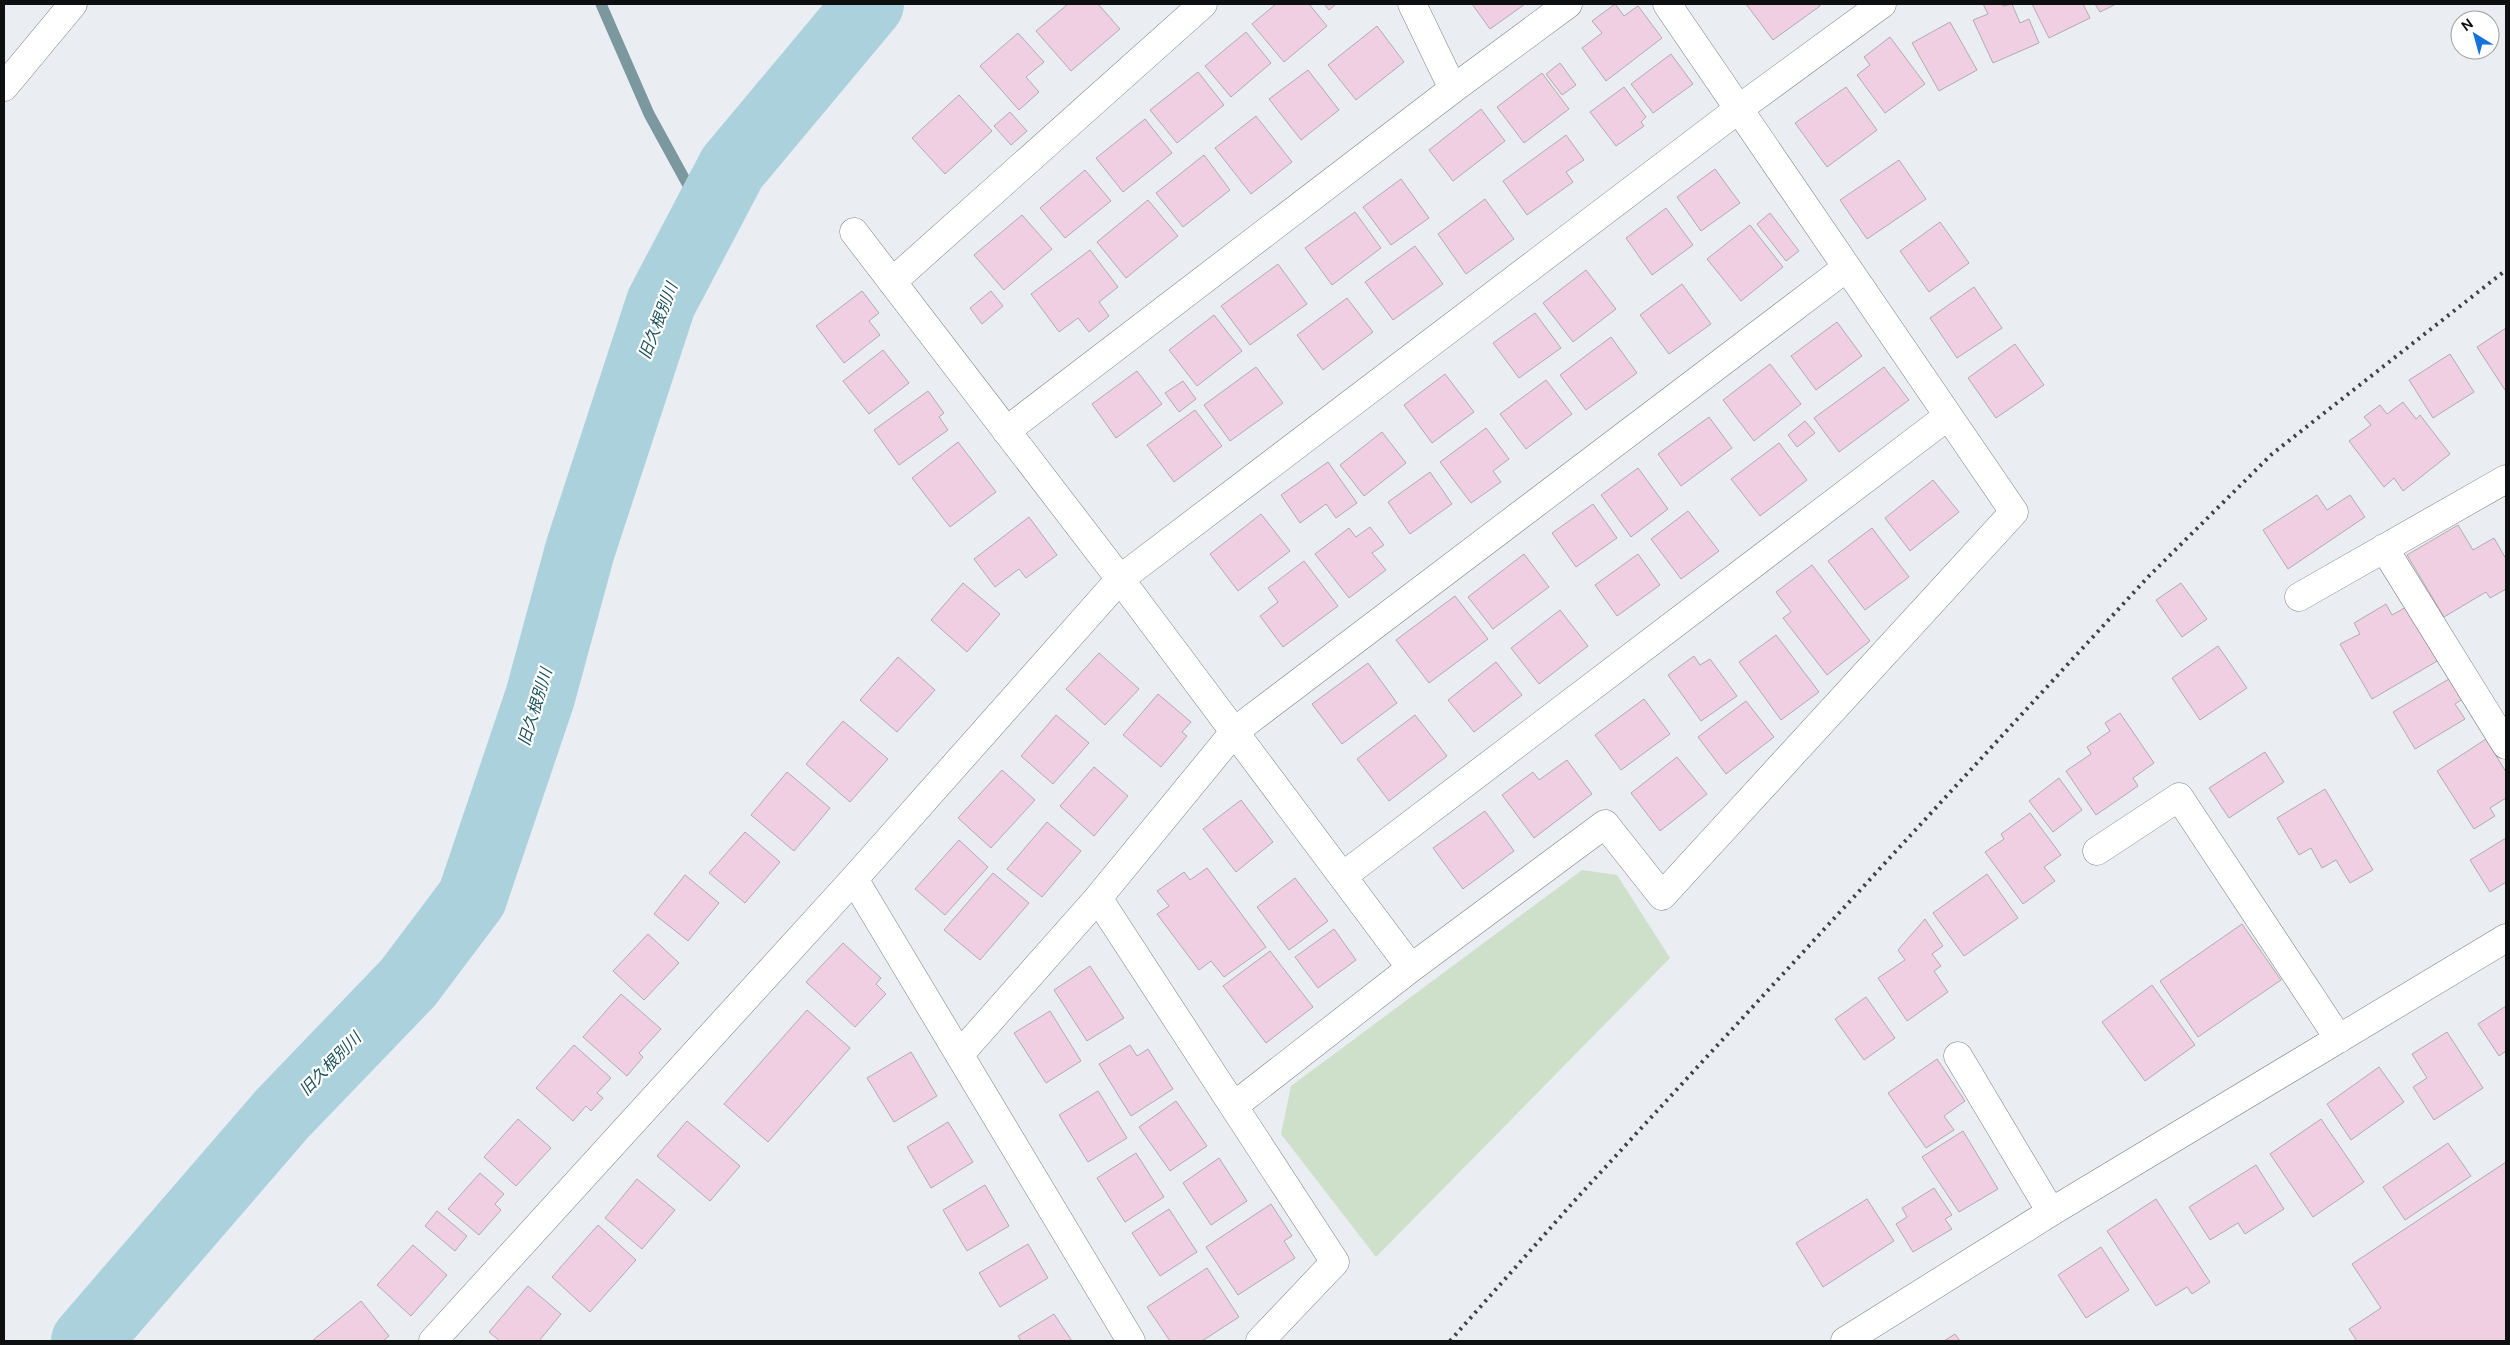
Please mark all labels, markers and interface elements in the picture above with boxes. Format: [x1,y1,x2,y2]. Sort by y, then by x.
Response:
north arrow [2450,10,2500,60]
text: N [2458,14,2477,35]
water label: 旧久根別川 [634,278,683,362]
water label: 旧久根別川 [513,664,557,748]
water label: 旧久根別川 [295,1026,367,1100]

